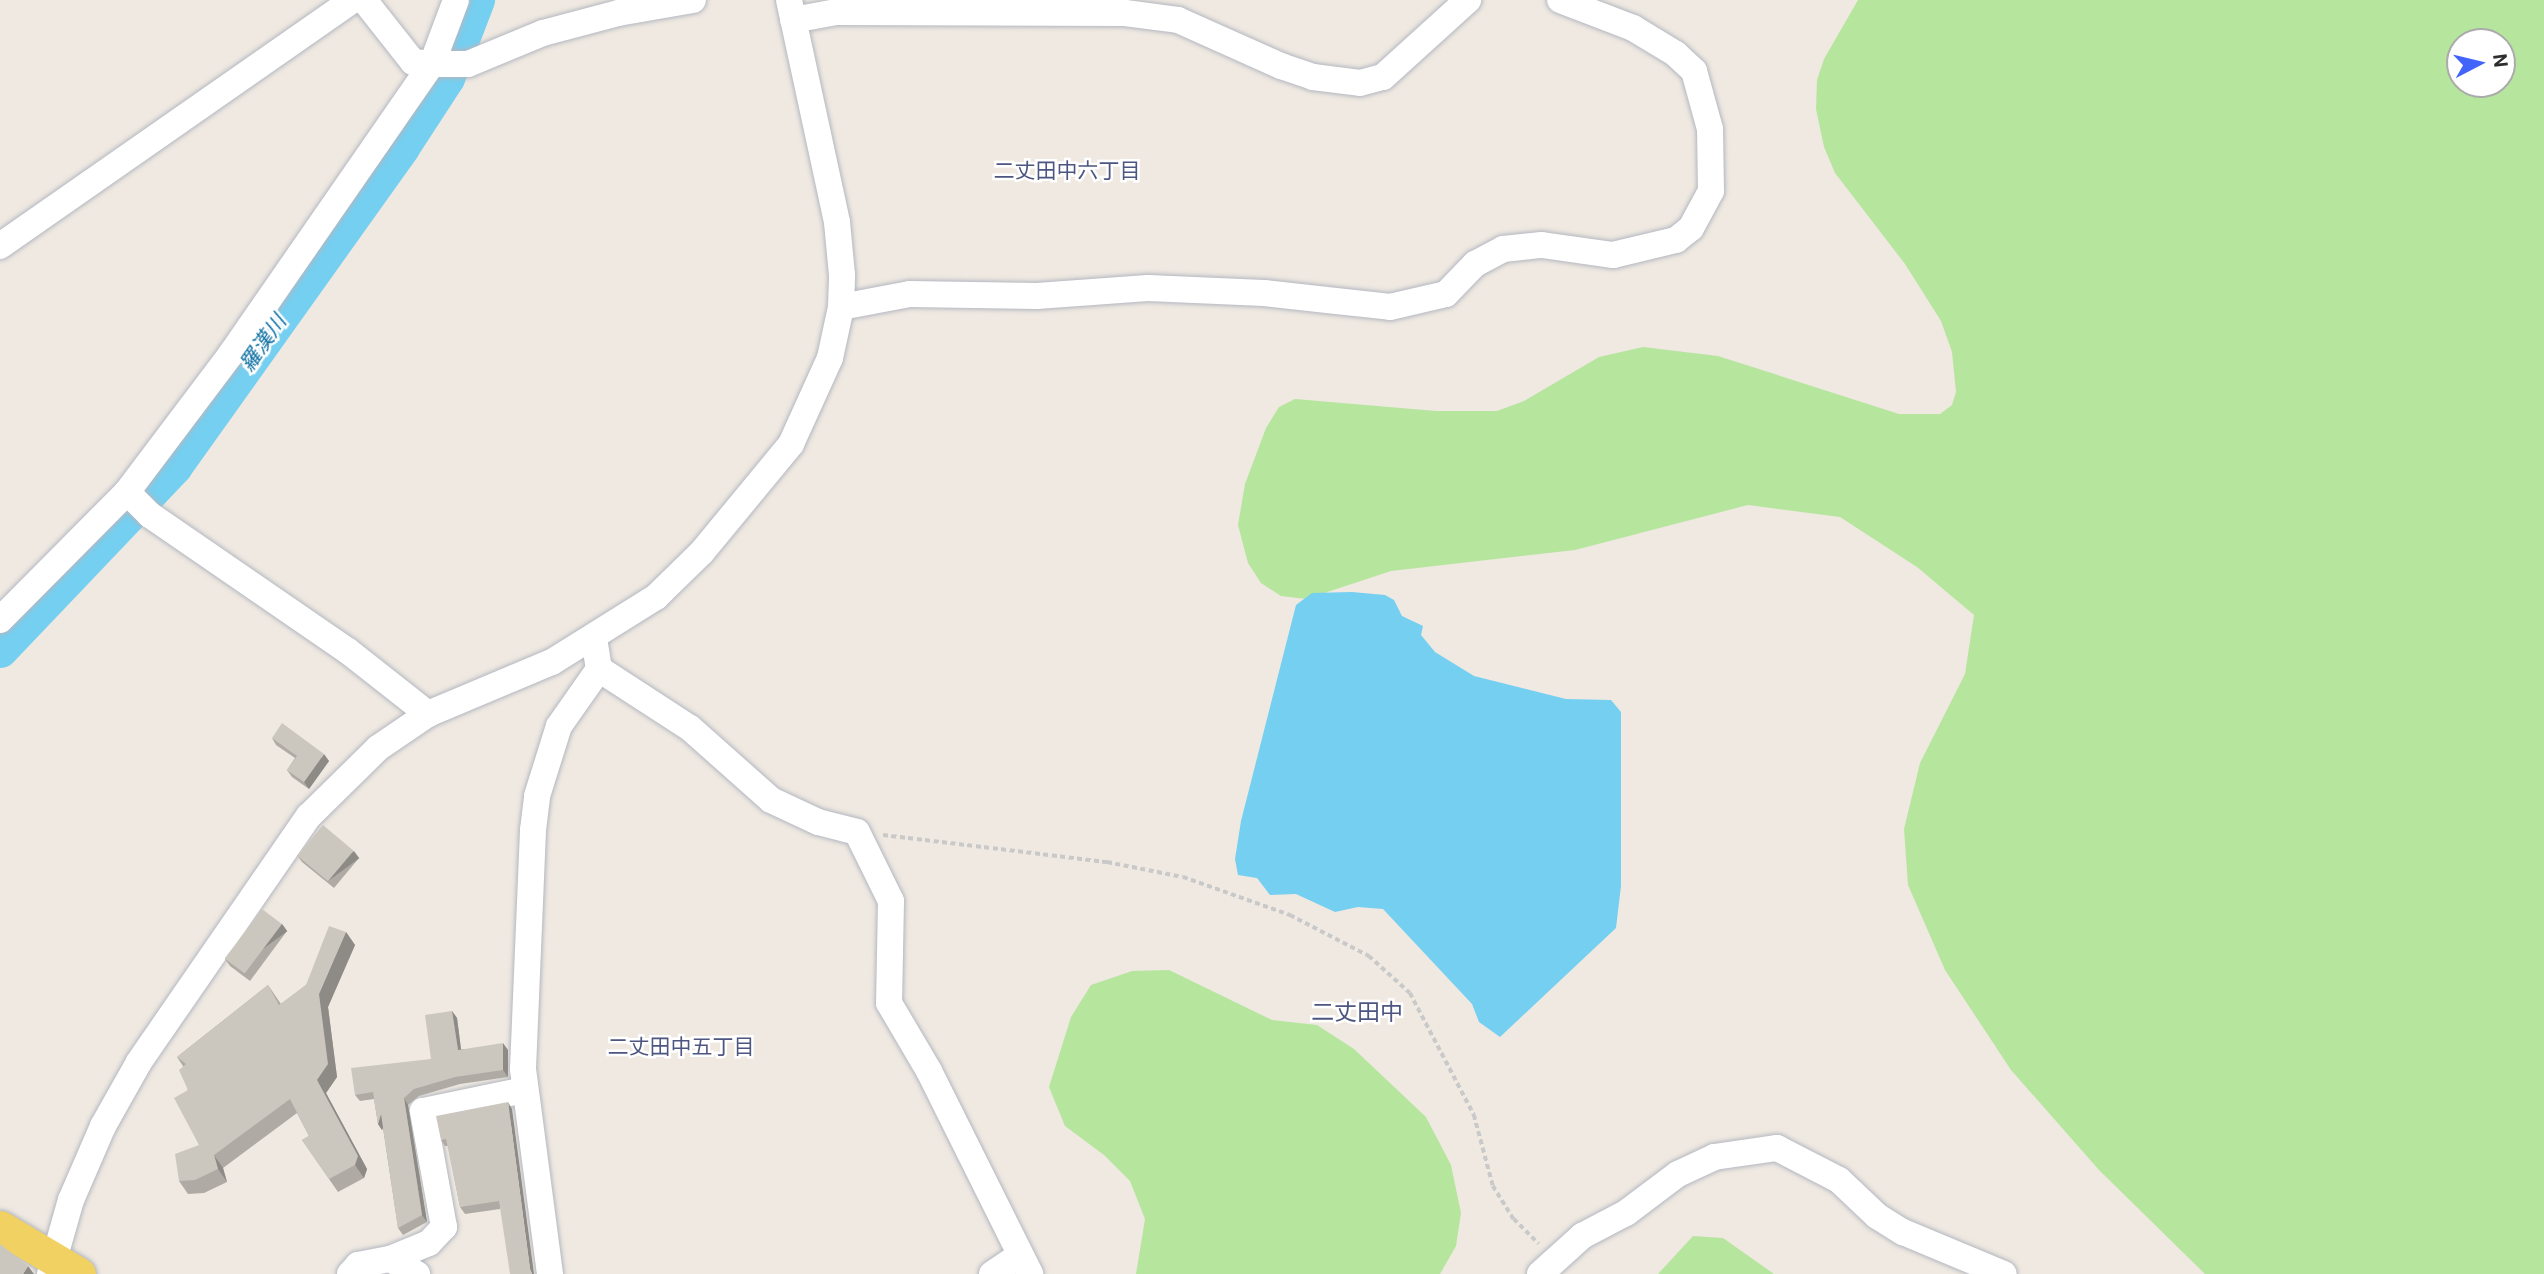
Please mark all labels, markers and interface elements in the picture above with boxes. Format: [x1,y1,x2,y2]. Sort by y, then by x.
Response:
north arrow [2446,28,2516,98]
text: N [2488,53,2513,69]
district label: 二丈田中六丁目 [994,158,1140,184]
water label: 羅漢川 [235,310,291,376]
district label: 二丈田中 [1311,999,1403,1027]
district label: 二丈田中五丁目 [608,1034,754,1060]

